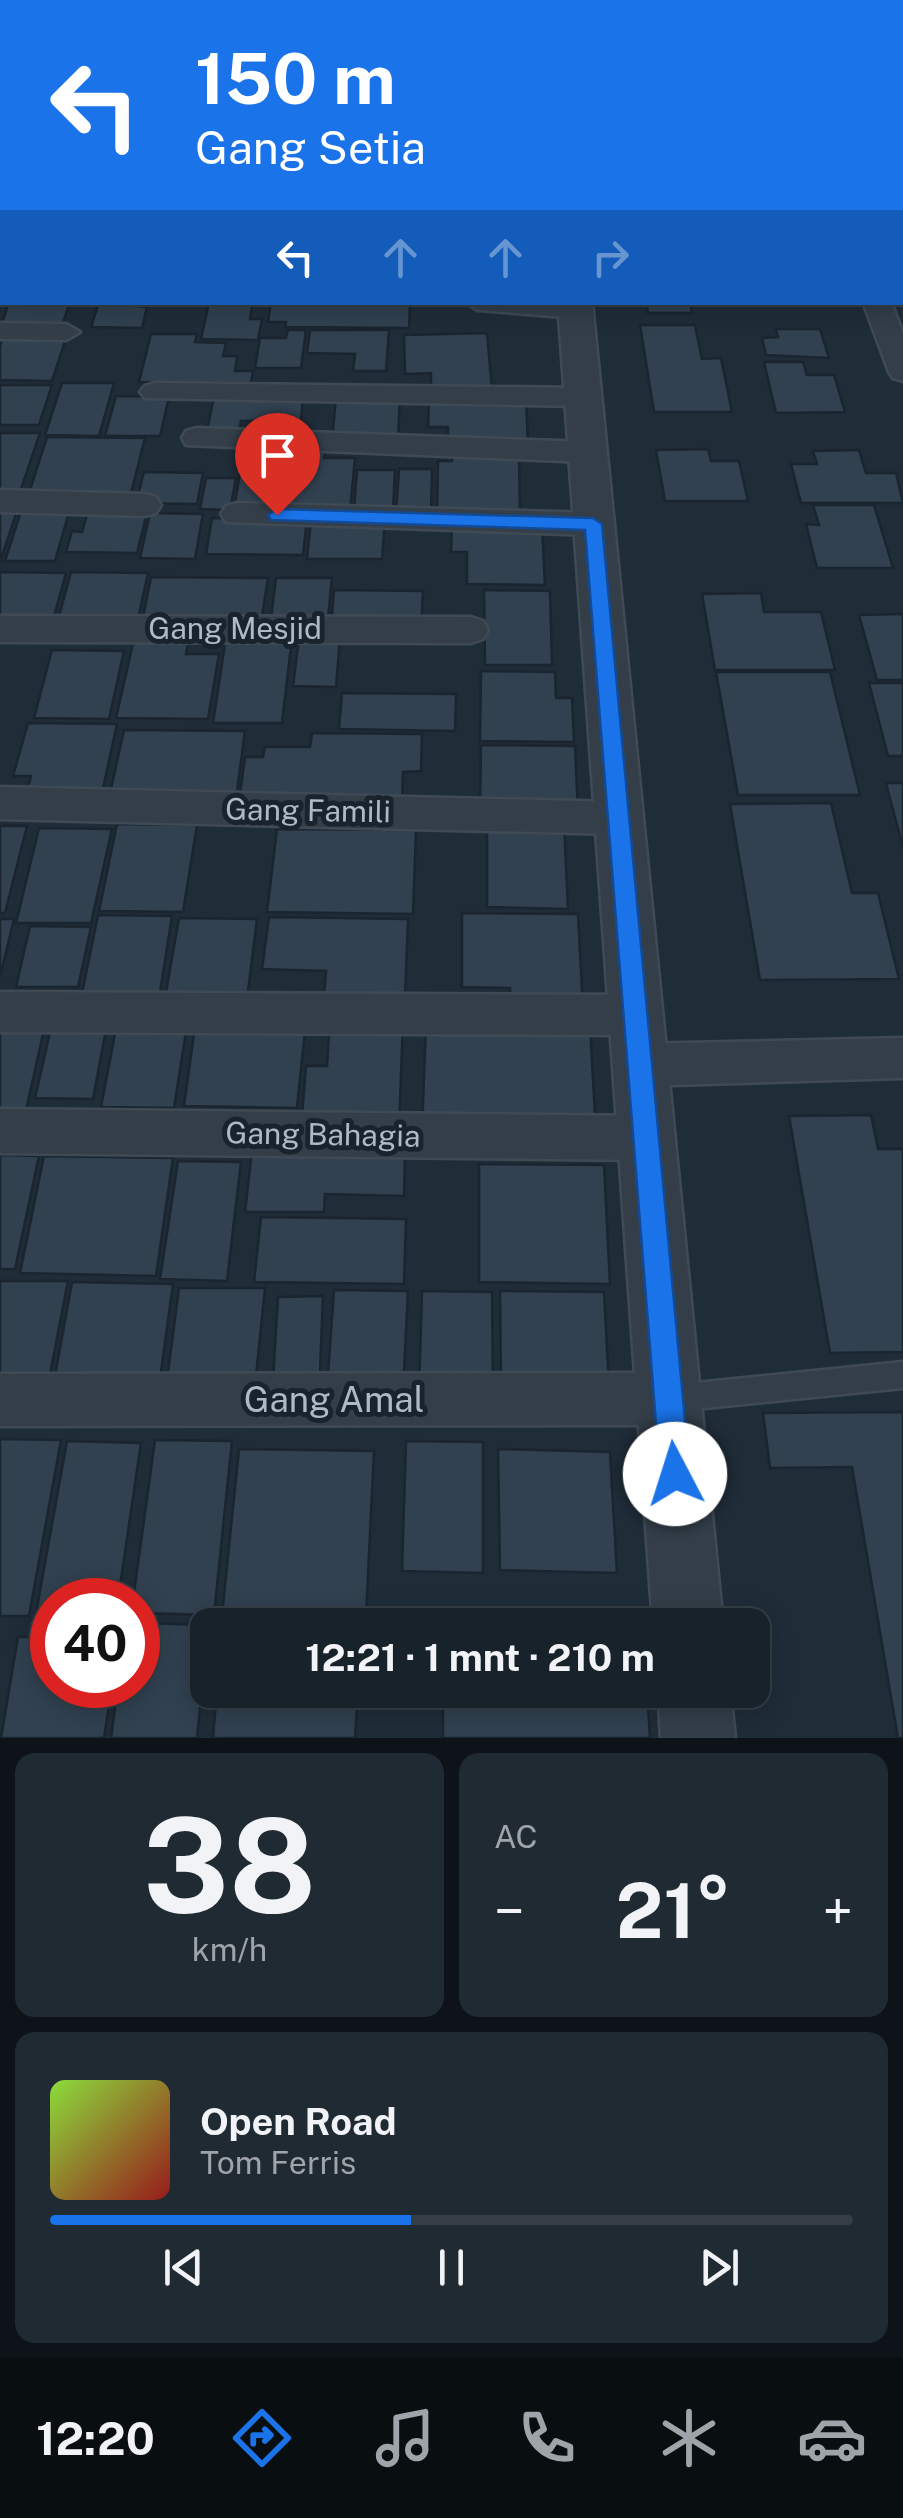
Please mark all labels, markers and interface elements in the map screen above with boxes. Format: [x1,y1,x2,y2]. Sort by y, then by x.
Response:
text: 150 m [195,37,396,120]
icon: left [30,40,160,170]
text: Gang Setia [195,121,426,174]
icon: left [268,230,323,285]
icon: ahead [373,230,428,285]
icon: ahead [478,230,533,285]
icon: right [583,230,638,285]
pin [235,413,320,516]
icon: arrive [250,428,305,483]
street label: Gang Mesjid [148,610,322,646]
street label: Gang Famili [225,791,391,829]
street label: Gang Bahagia [225,1114,421,1154]
street label: Gang Amal [244,1379,424,1420]
position arrow [623,1422,727,1526]
speed limit sign: 40 [30,1578,160,1708]
text: 12:21 · 1 mnt · 210 m [305,1635,655,1680]
text: 38 [143,1790,316,1942]
text: AC [494,1818,538,1855]
text: 21° [616,1867,731,1955]
text: − [494,1879,525,1943]
text: + [823,1879,853,1943]
text: km/h [192,1931,267,1968]
text: Open Road [200,2099,397,2144]
text: Tom Ferris [200,2144,356,2181]
icon: previous [156,2240,211,2295]
icon: pause [424,2240,479,2295]
icon: next [692,2240,747,2295]
icon: directions [227,2403,297,2473]
icon: music [370,2403,440,2473]
icon: phone [512,2403,582,2473]
icon: climate [654,2403,724,2473]
icon: car [797,2403,867,2473]
text: 12:20 [36,2412,155,2465]

